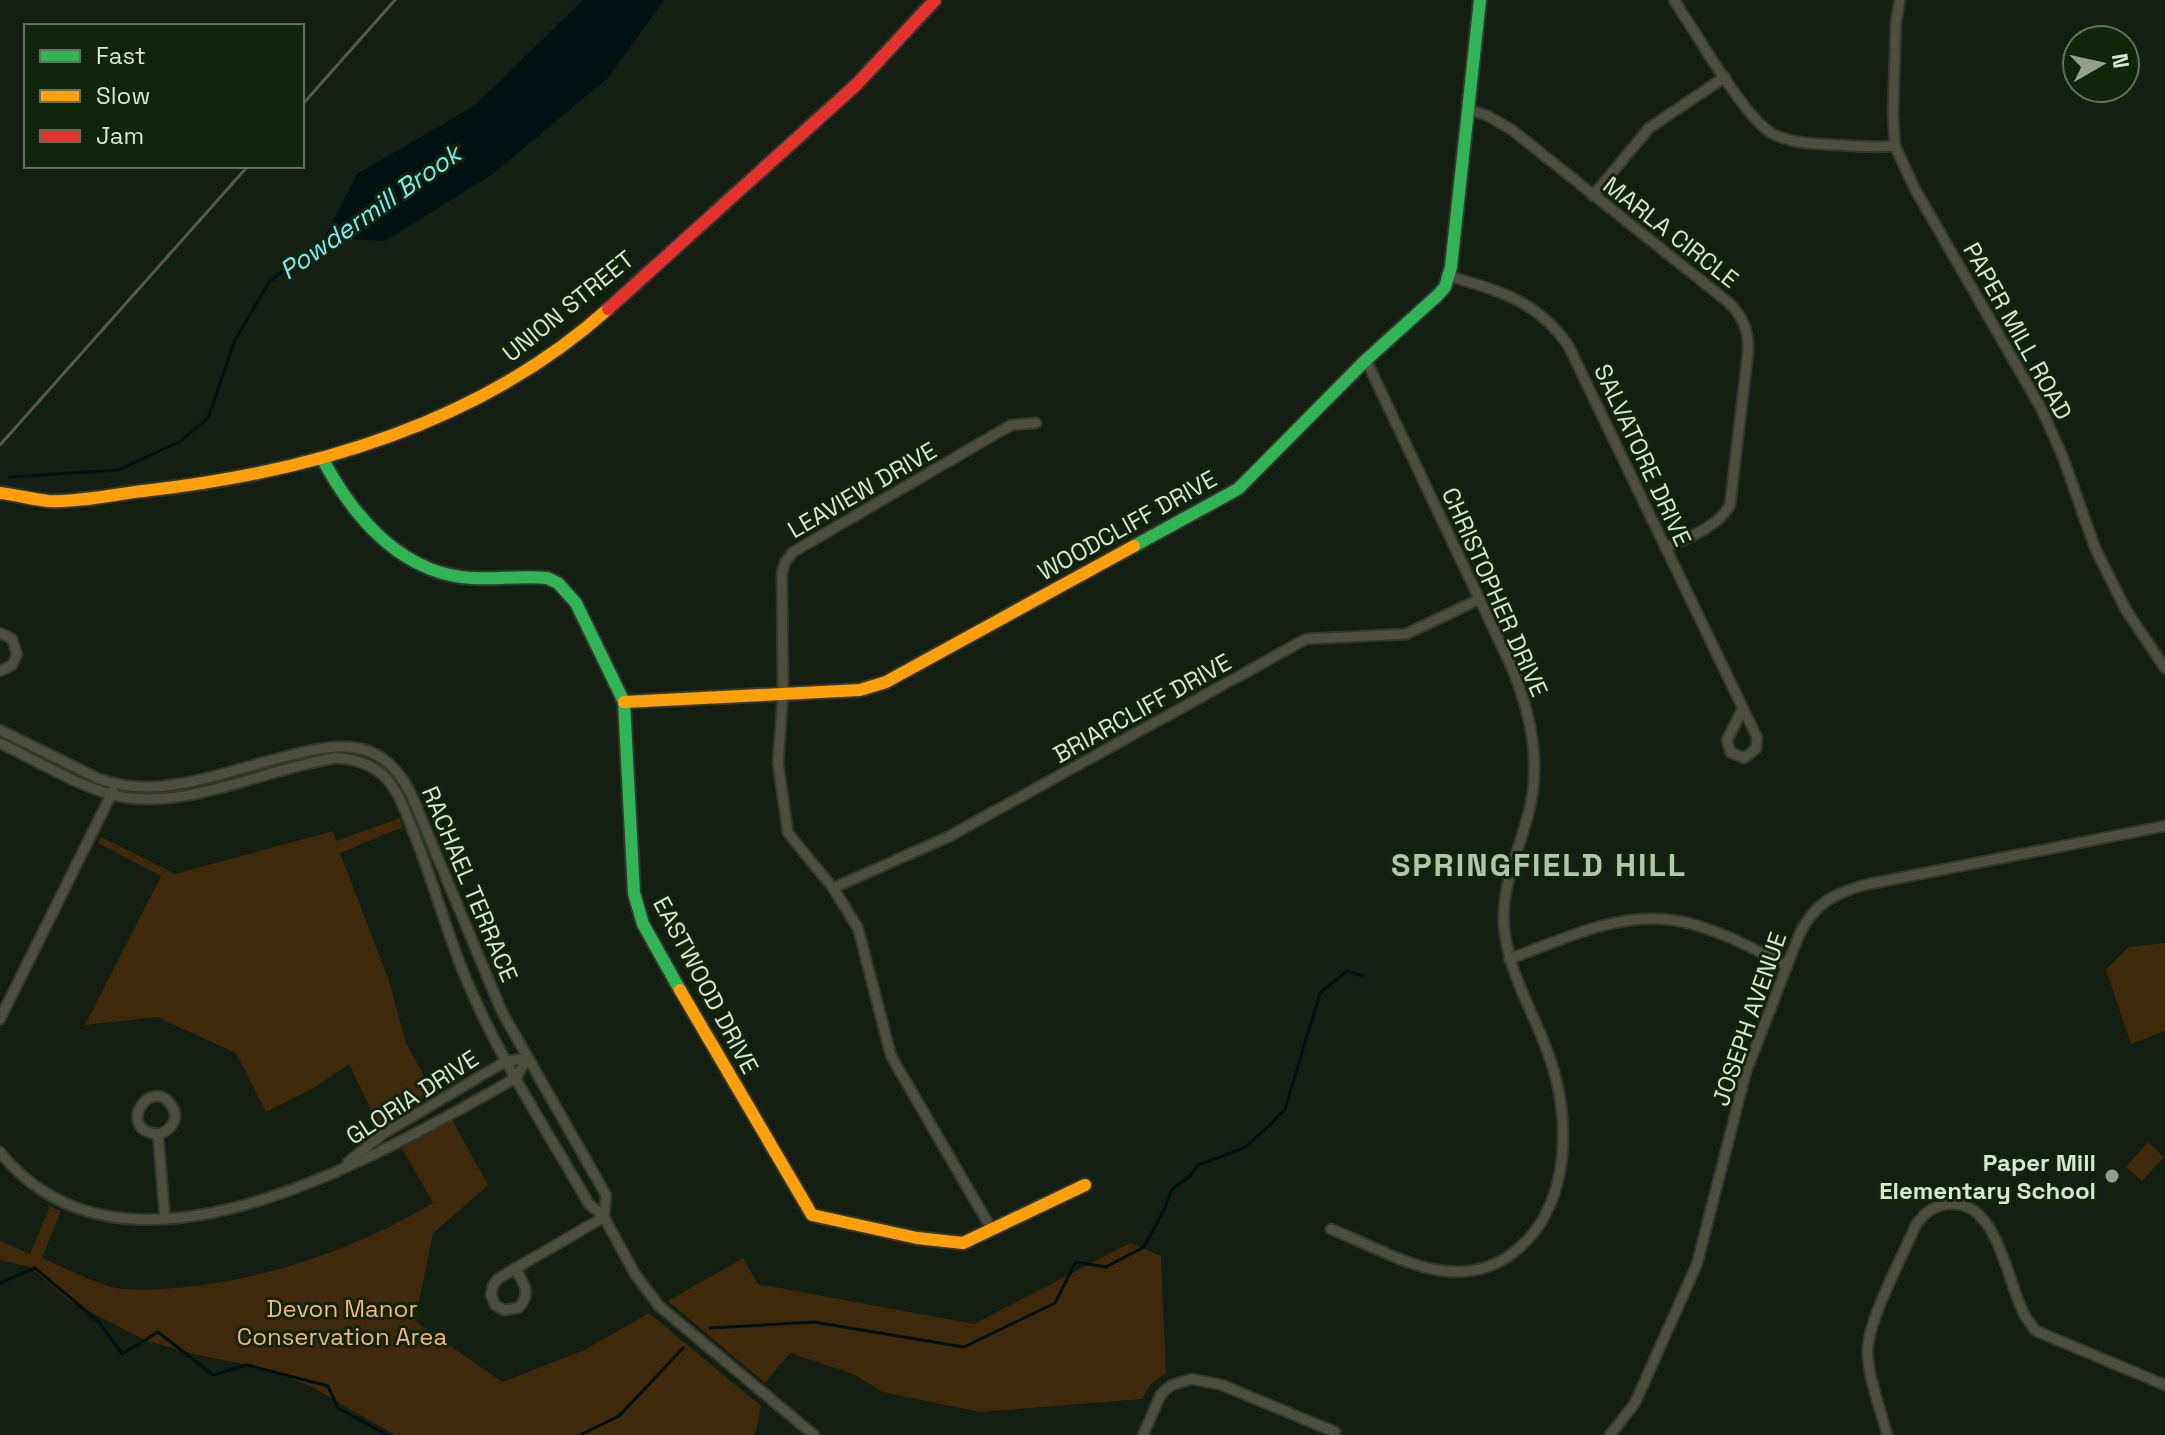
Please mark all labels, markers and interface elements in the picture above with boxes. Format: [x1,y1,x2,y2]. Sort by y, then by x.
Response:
legend [24,24,304,168]
north arrow [2061,24,2141,104]
text: Fast [96,40,146,71]
text: N [2106,51,2136,70]
text: Slow [96,80,150,111]
text: Jam [96,120,144,151]
water label: Powdermill Brook [272,135,470,287]
street label: MARLA CIRCLE [1597,169,1745,295]
street label: PAPER MILL ROAD [1956,237,2080,425]
street label: UNION STREET [496,244,640,368]
street label: SALVATORE DRIVE [1587,359,1699,551]
street label: LEAVIEW DRIVE [782,435,942,545]
street label: WOODCLIFF DRIVE [1032,463,1222,587]
street label: CHRISTOPHER DRIVE [1435,483,1555,701]
street label: BRIARCLIFF DRIVE [1048,646,1236,770]
street label: RACHAEL TERRACE [415,781,525,987]
district label: SPRINGFIELD HILL [1391,845,1687,885]
street label: EASTWOOD DRIVE [646,891,766,1079]
street label: JOSEPH AVENUE [1705,928,1793,1110]
street label: GLORIA DRIVE [340,1043,484,1151]
place label: Paper Mill Elementary School [1879,1147,2096,1206]
marker: Paper Mill Elementary School [2103,1167,2121,1185]
park label: Devon Manor Conservation Area [237,1293,447,1352]

